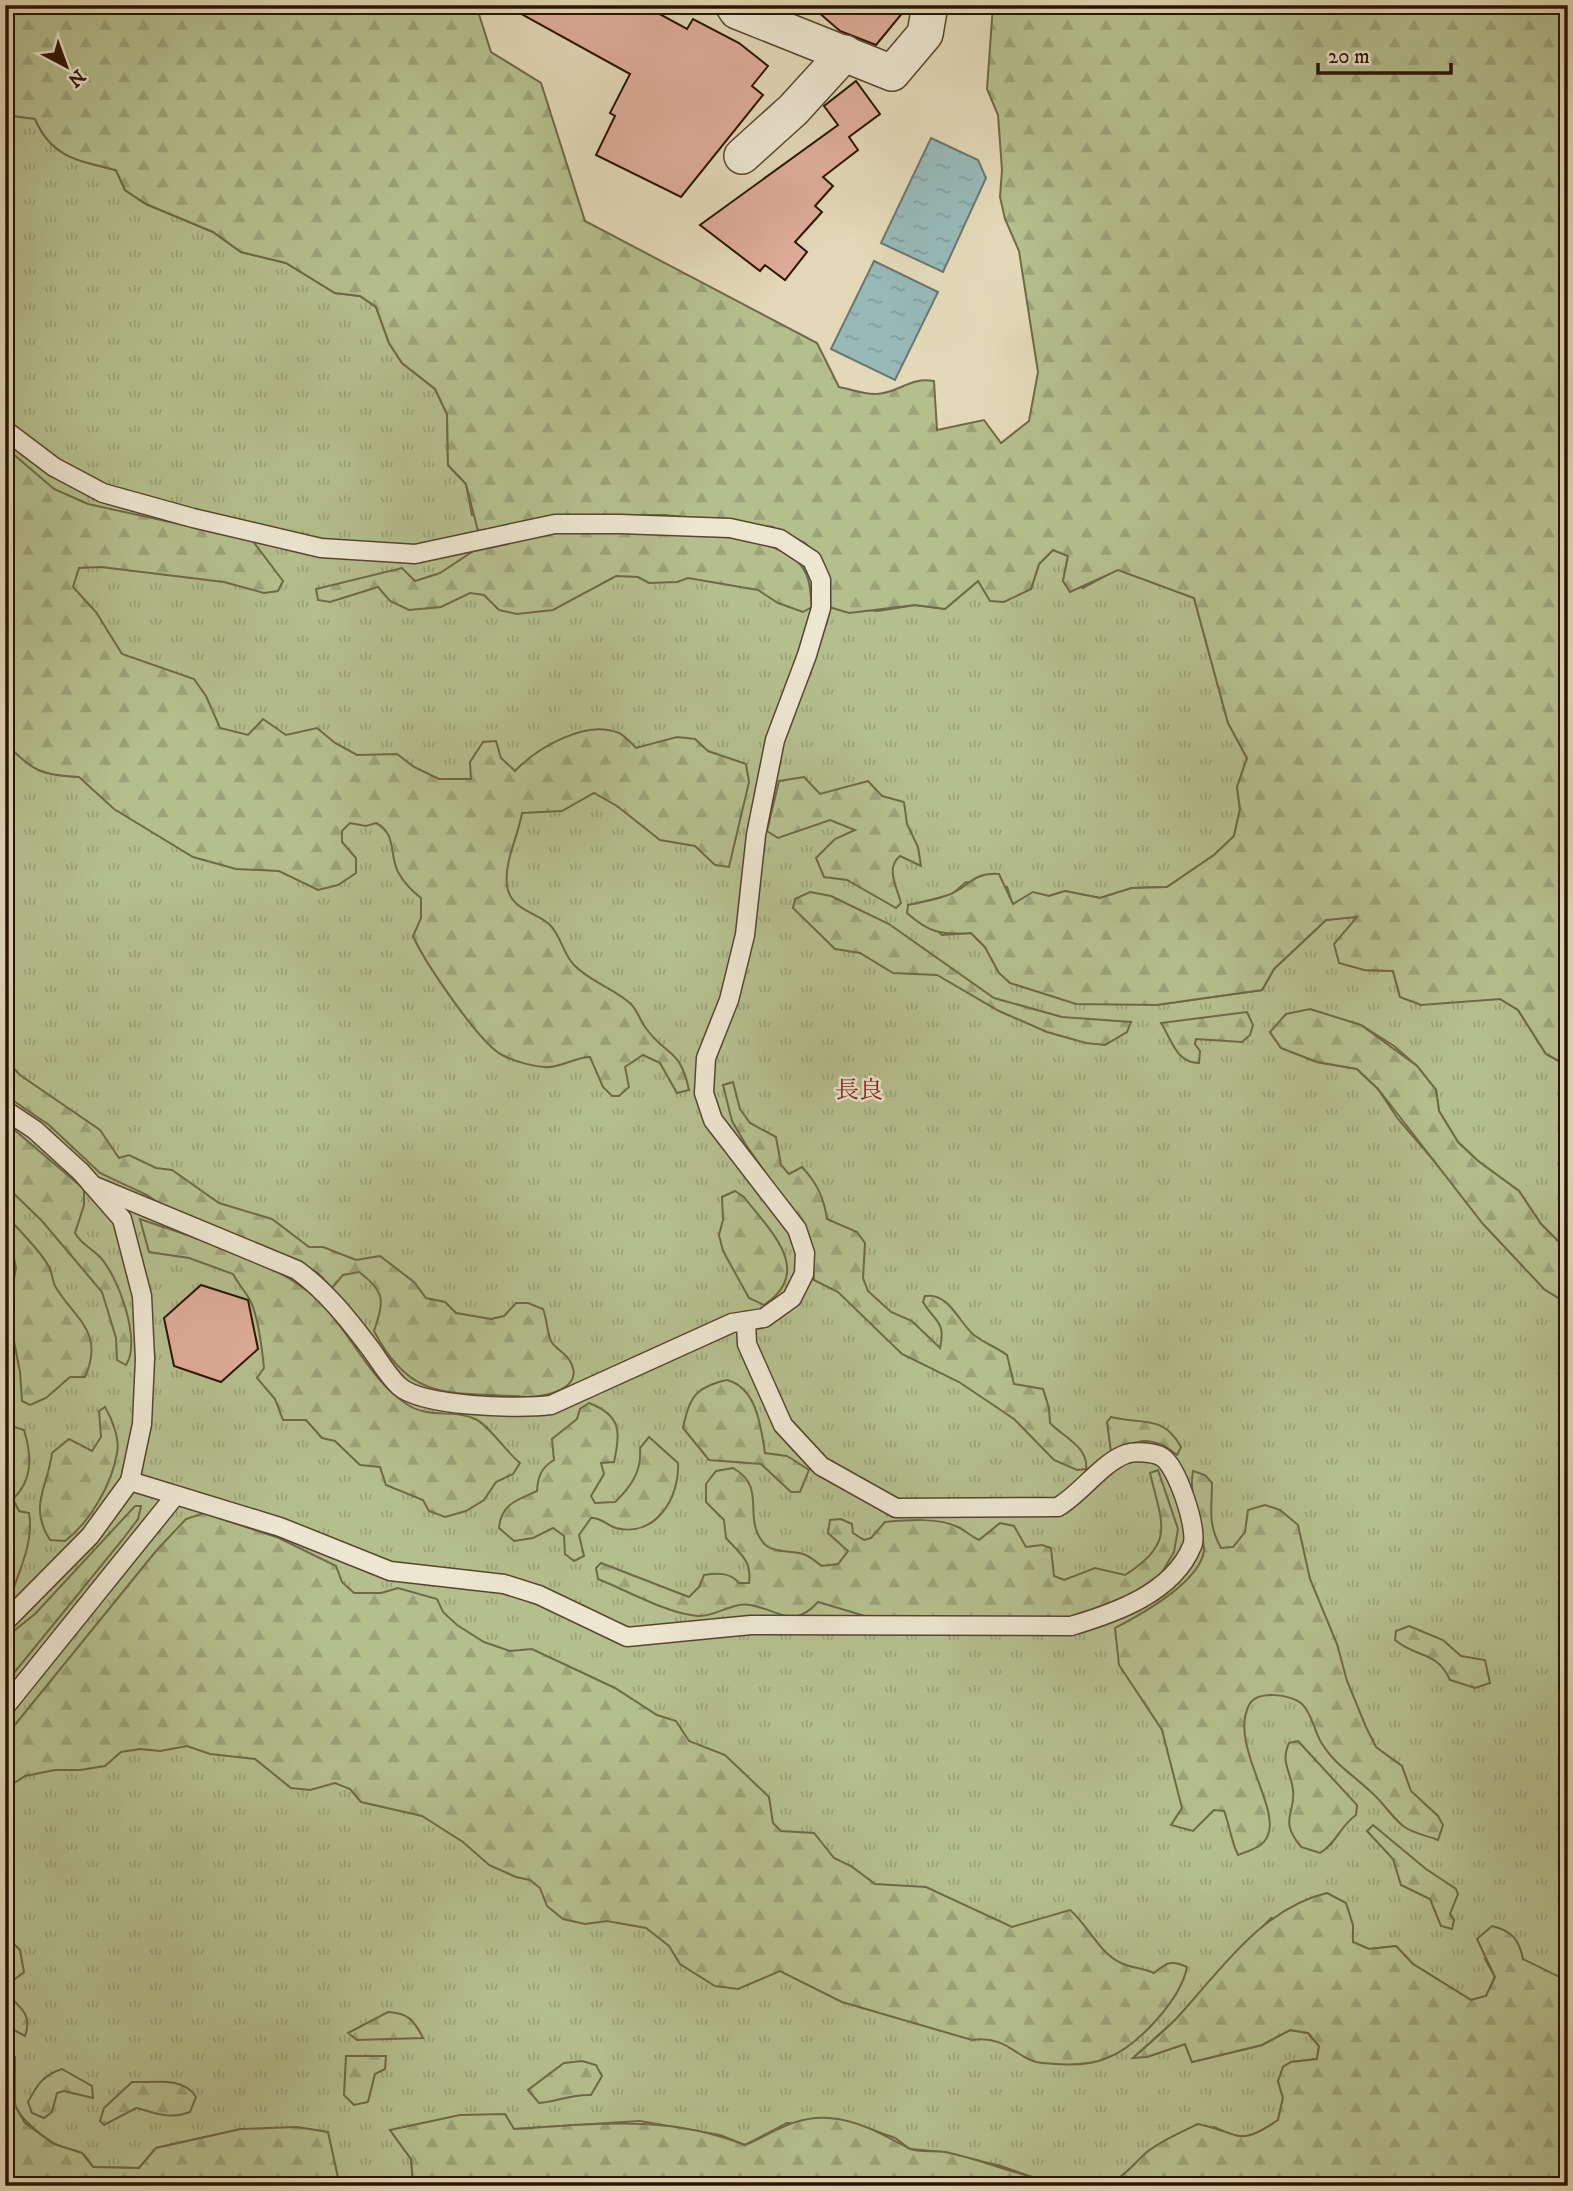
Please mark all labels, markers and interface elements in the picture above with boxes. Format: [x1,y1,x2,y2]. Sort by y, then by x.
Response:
north arrow [32,32,102,102]
scale bar [1318,32,1450,76]
text: 20 m [1328,44,1370,70]
text: N [62,64,90,92]
district label: 長良 [835,1076,883,1106]

